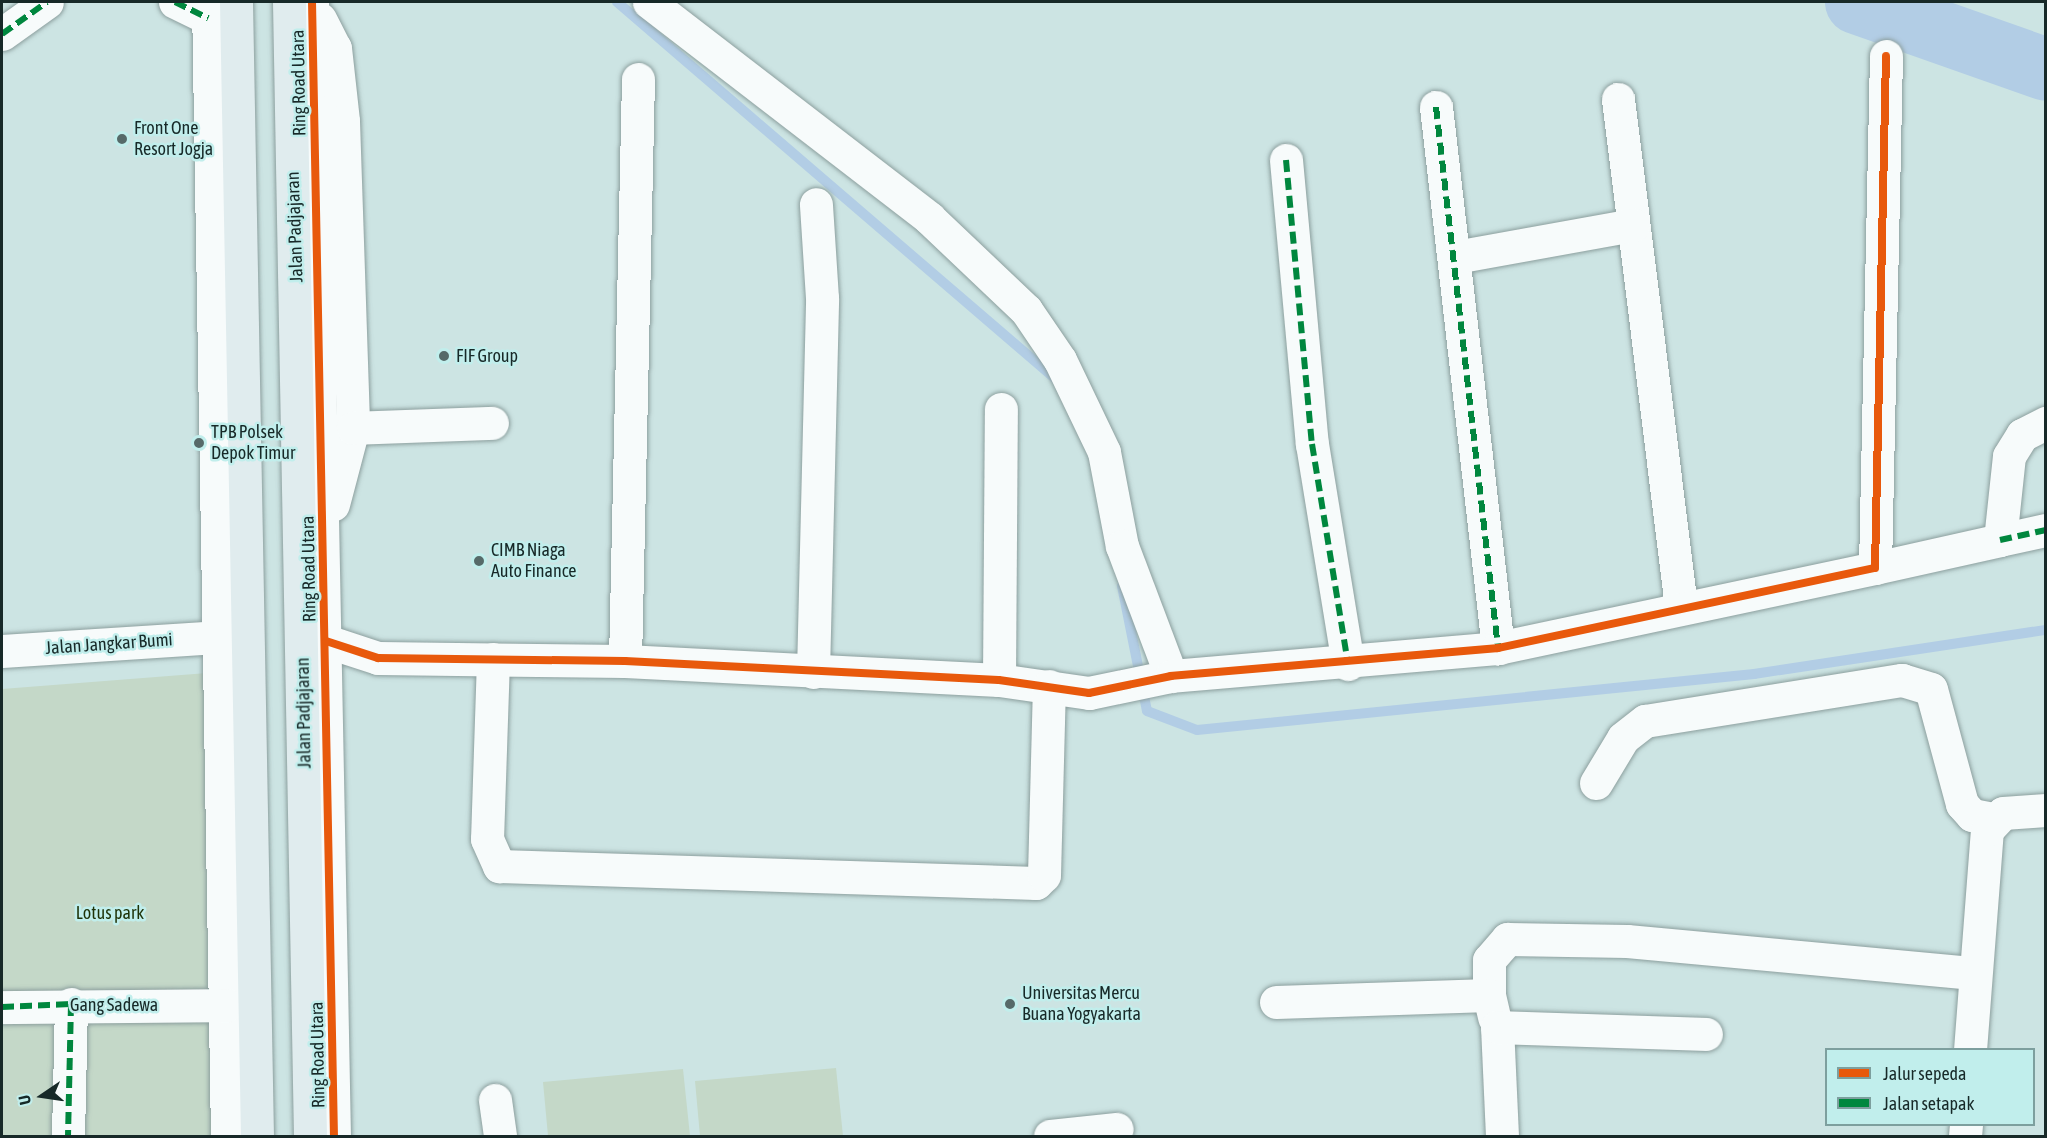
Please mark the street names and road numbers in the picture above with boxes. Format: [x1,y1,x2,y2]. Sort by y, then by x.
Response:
street label: Ring Road Utara [287,30,311,136]
street label: Jalan Padjajaran [282,171,308,283]
street label: Ring Road Utara [297,516,321,622]
street label: Jalan Jangkar Bumi [45,629,173,659]
street label: Jalan Padjajaran [292,657,316,769]
street label: Gang Sadewa [70,994,158,1016]
street label: Ring Road Utara [306,1002,330,1108]

